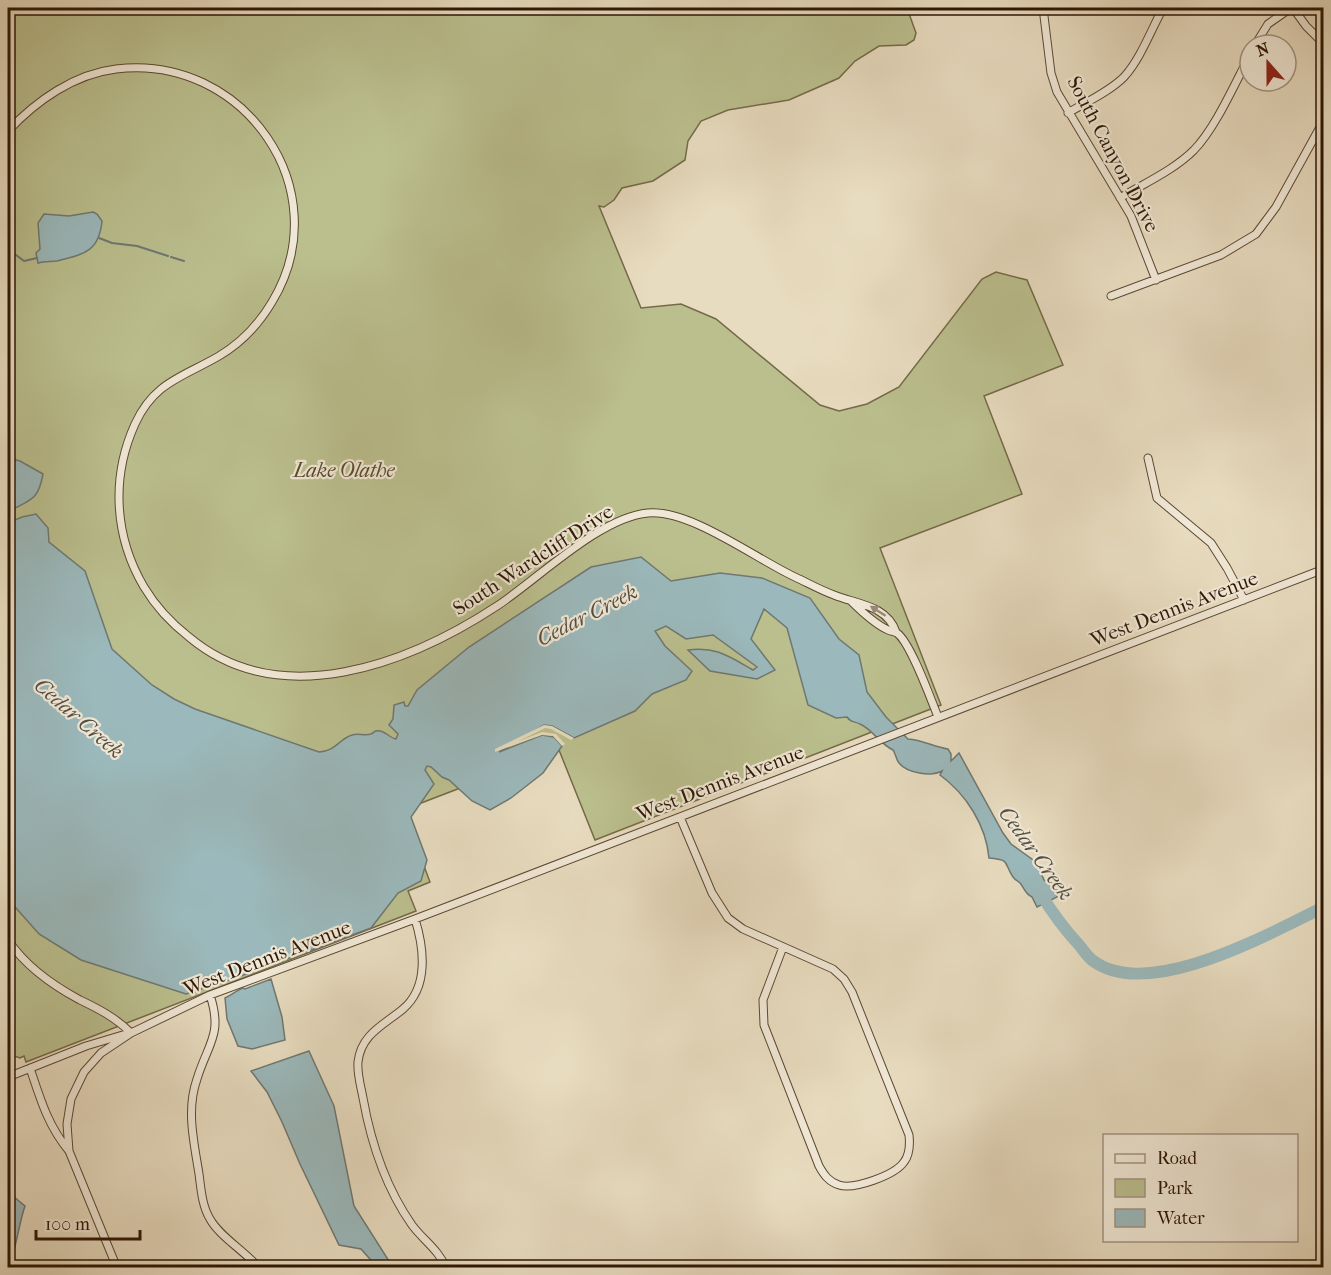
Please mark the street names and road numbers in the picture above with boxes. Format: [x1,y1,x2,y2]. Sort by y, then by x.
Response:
street label: South Canyon Drive [1062,72,1164,236]
street label: South Wardcliff Drive [449,500,617,620]
street label: West Dennis Avenue [1086,566,1261,652]
street label: West Dennis Avenue [632,740,807,826]
street label: West Dennis Avenue [179,915,354,1001]

